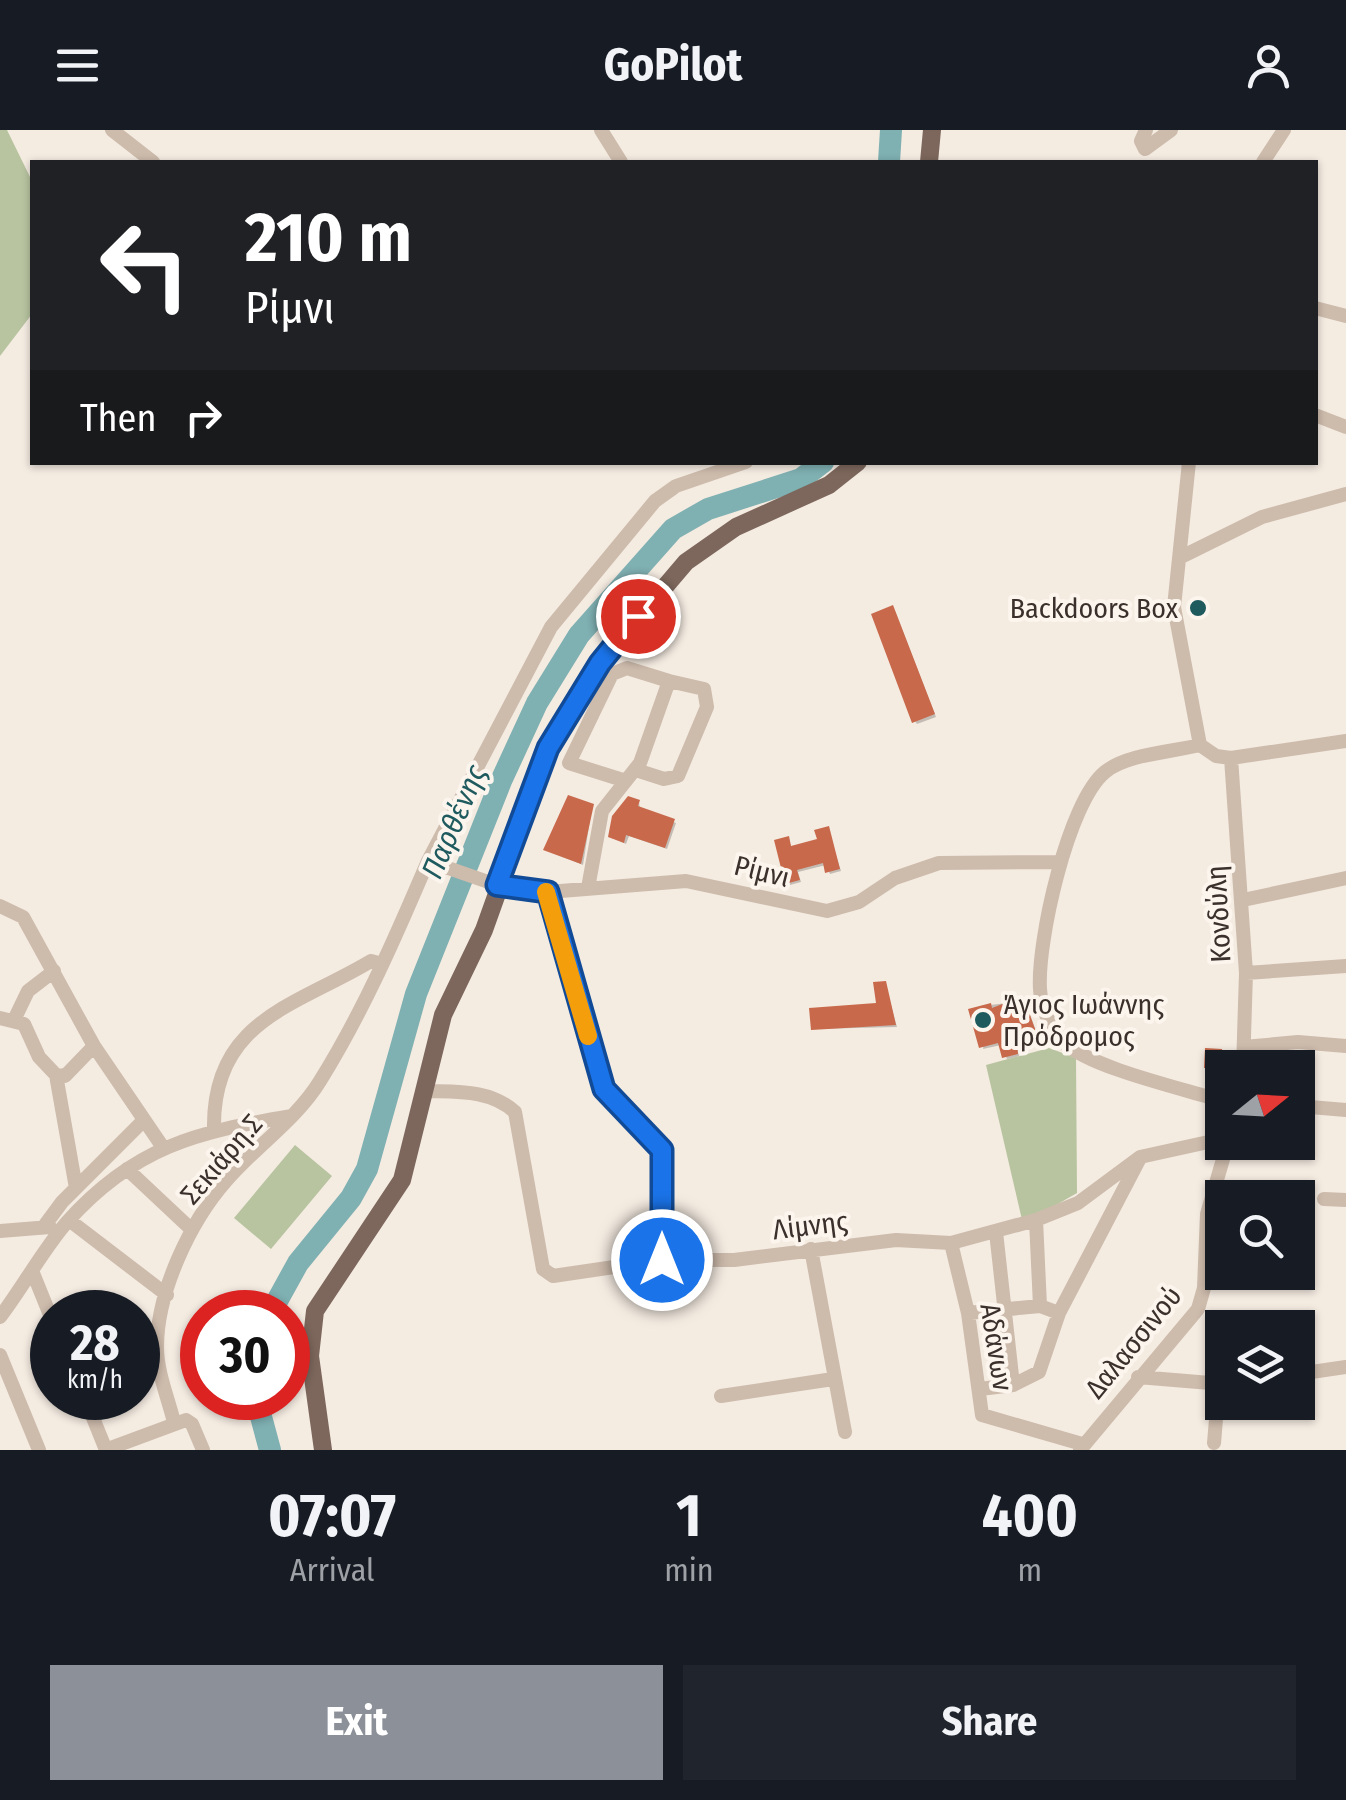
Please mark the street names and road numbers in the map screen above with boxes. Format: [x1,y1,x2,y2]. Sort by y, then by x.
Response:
street label: Ρίμνι [731,849,793,894]
street label: Κονδύλη [1199,864,1238,963]
street label: Σεκιάρη.Σ [174,1108,269,1211]
street label: Λίμνης [771,1205,850,1246]
street label: Δαλασσινού [1078,1280,1189,1405]
street label: Αδάνων [973,1301,1020,1393]

